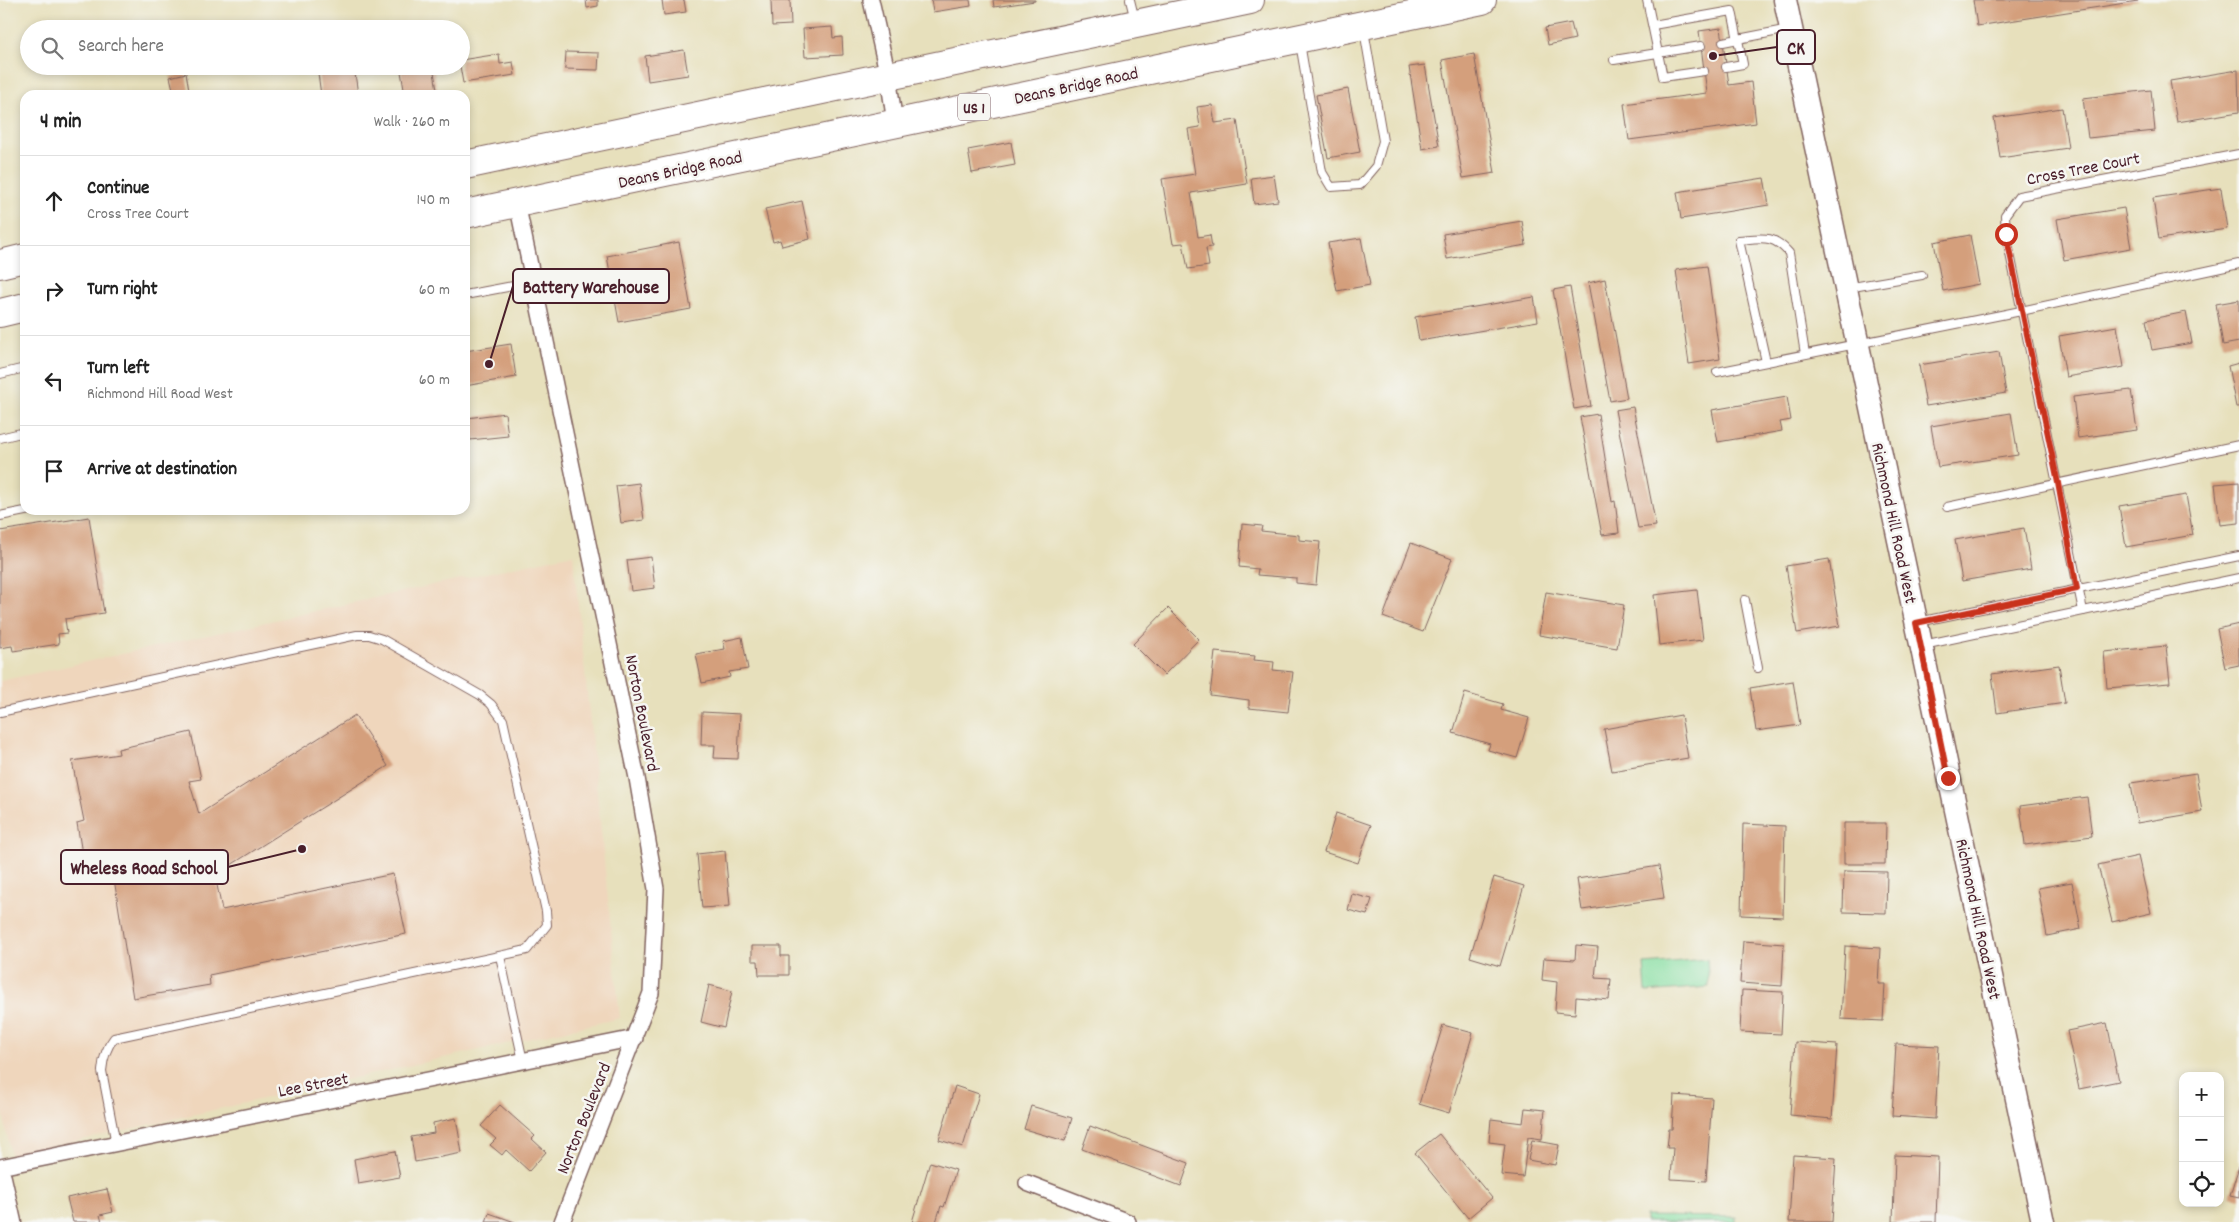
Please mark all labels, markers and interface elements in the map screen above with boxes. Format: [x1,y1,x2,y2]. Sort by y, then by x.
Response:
search box [20,20,470,75]
callout: CK [1777,30,1815,64]
icon: search [38,34,66,62]
text: Search here [78,34,164,61]
text: CK [1787,37,1805,64]
street label: Deans Bridge Road [1012,62,1141,113]
road number: US 1 [958,94,990,120]
text: 4 min [40,108,82,138]
text: Walk · 260 m [374,111,450,134]
street label: Deans Bridge Road [616,146,745,197]
street label: Cross Tree Court [2025,147,2142,194]
text: Continue [87,176,149,203]
icon: ahead [40,187,68,215]
text: 140 m [416,189,450,212]
text: Cross Tree Court [87,203,189,226]
route start [1995,223,2018,246]
callout: Battery Warehouse [513,269,669,303]
text: Battery Warehouse [523,276,659,303]
icon: right [40,277,68,305]
text: Turn right [87,277,158,304]
text: 60 m [419,279,450,302]
text: Turn left [87,356,150,383]
icon: left [40,367,68,395]
text: 60 m [419,369,450,392]
text: Richmond Hill Road West [87,383,233,406]
street label: Richmond Hill Road West [1863,441,1922,607]
icon: arrive [40,457,68,485]
text: Arrive at destination [87,457,237,484]
street label: Norton Boulevard [617,653,664,774]
route end [1937,767,1960,790]
street label: Richmond Hill Road West [1947,837,2006,1003]
callout: Wheless Road School [61,850,228,884]
text: Wheless Road School [70,857,218,884]
street label: Norton Boulevard [552,1059,619,1178]
street label: Lee Street [276,1067,351,1106]
map controls [2179,1072,2224,1207]
button: + [2179,1072,2224,1117]
button: − [2179,1117,2224,1162]
button: locate [2179,1162,2224,1207]

